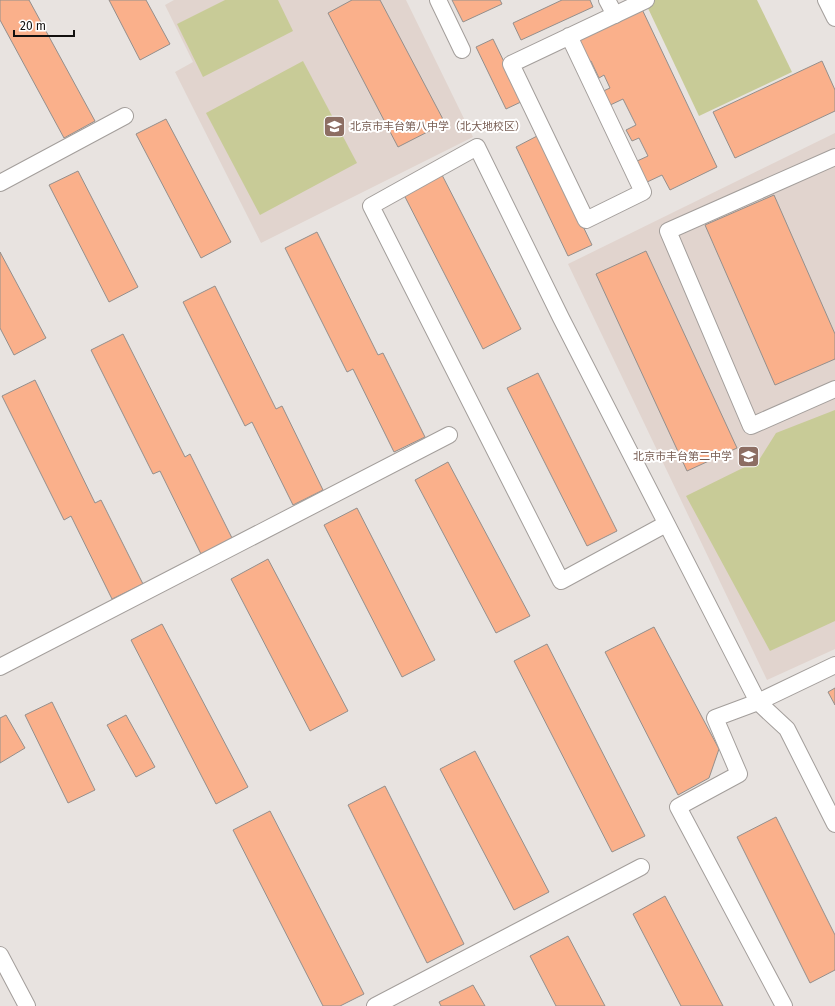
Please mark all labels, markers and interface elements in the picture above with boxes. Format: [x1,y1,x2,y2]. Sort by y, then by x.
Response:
scale bar [14,12,74,38]
text: 20 m [20,19,46,33]
school or university icon: 北京市丰台第八中学（北大地校区） [322,113,348,139]
place label: 北京市丰台第八中学（北大地校区） [350,120,526,133]
school or university icon: 北京市丰台第二中学 [735,443,761,469]
place label: 北京市丰台第二中学 [633,450,732,463]

